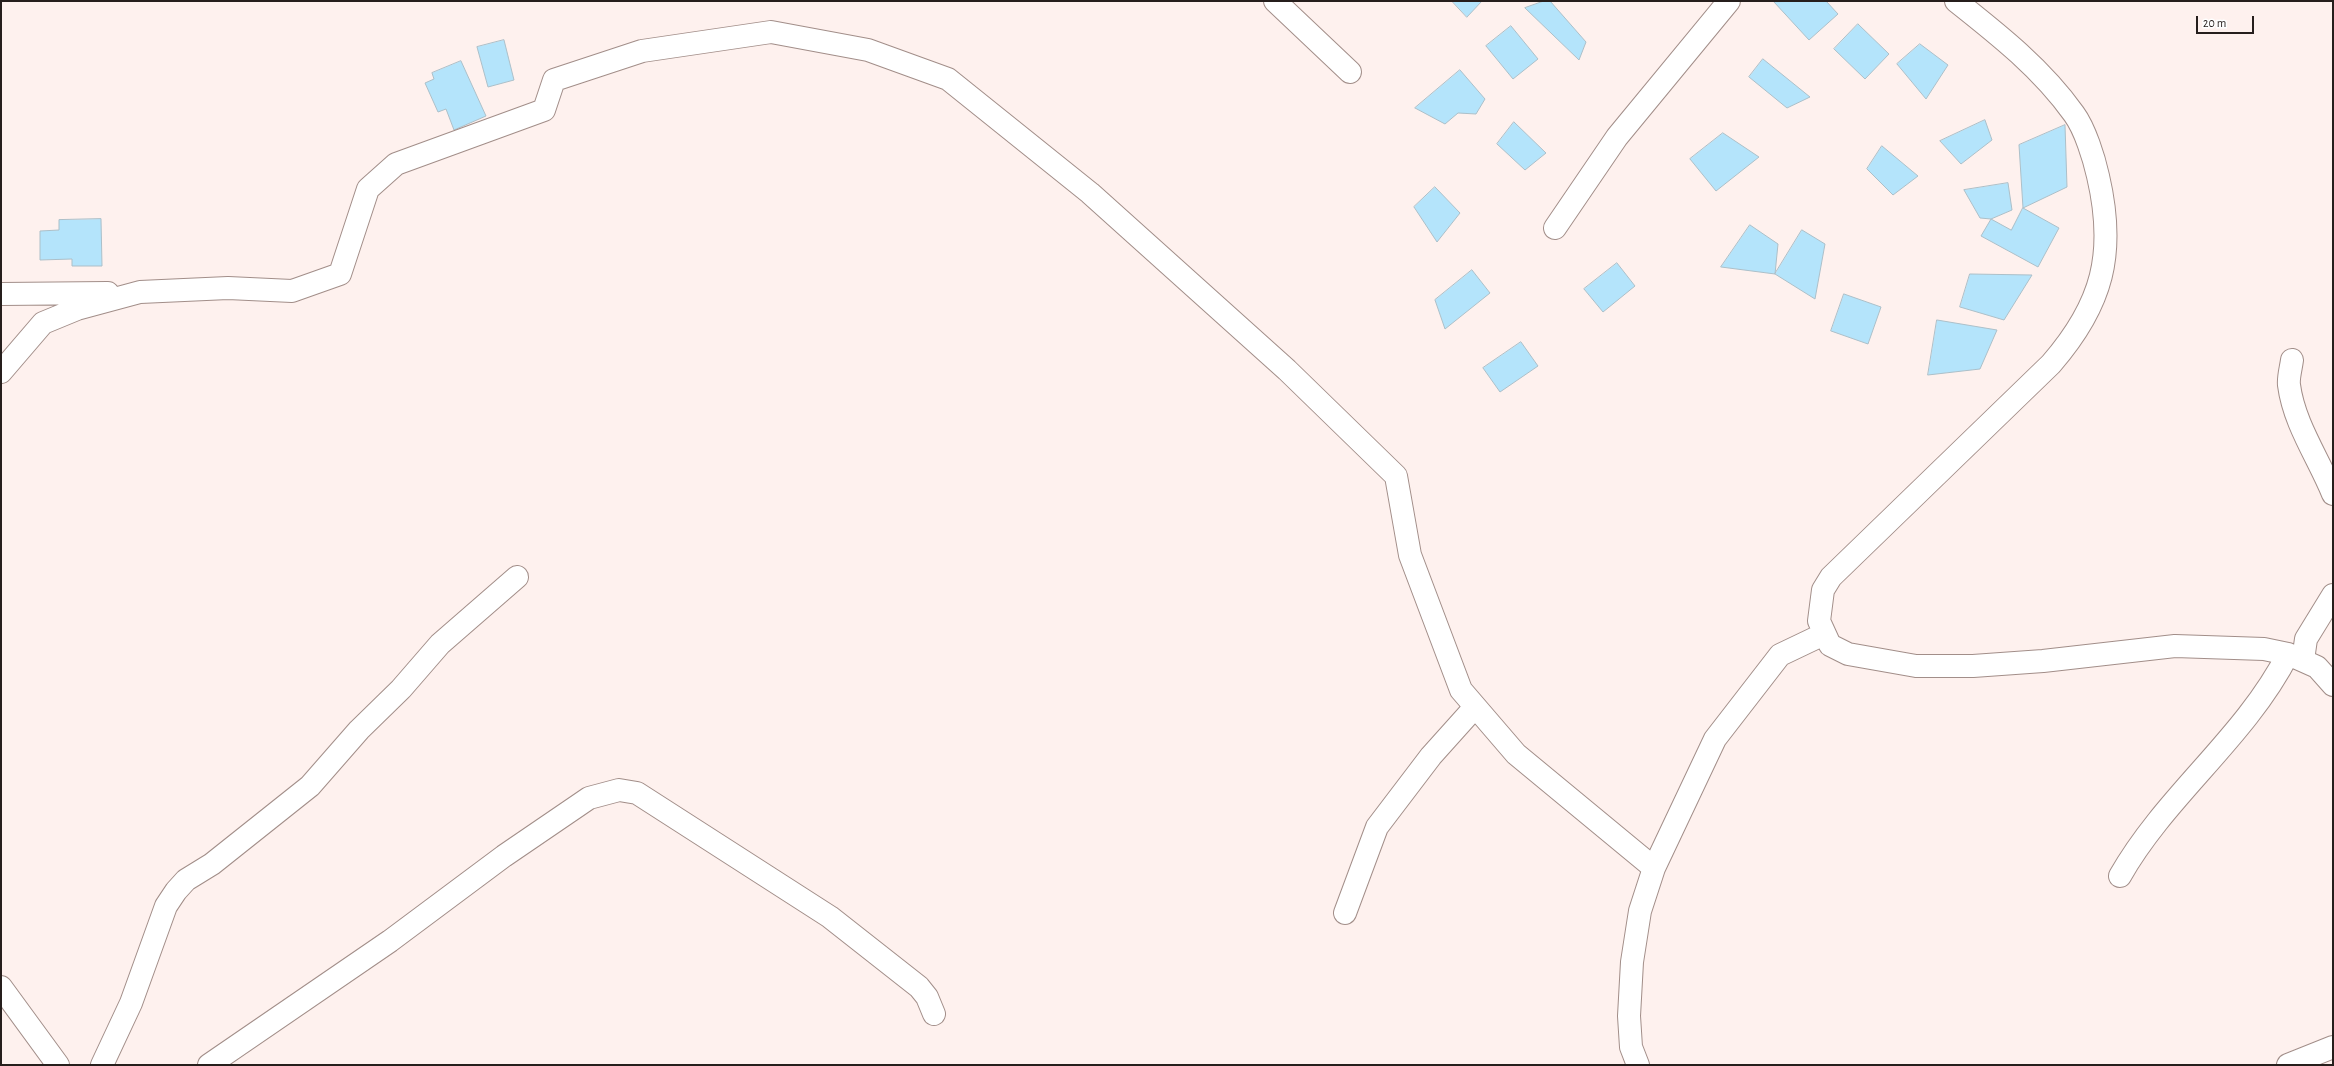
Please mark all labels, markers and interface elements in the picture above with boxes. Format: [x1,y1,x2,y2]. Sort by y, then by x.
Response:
scale bar [2198,8,2256,34]
text: 20 m [2203,17,2226,29]

